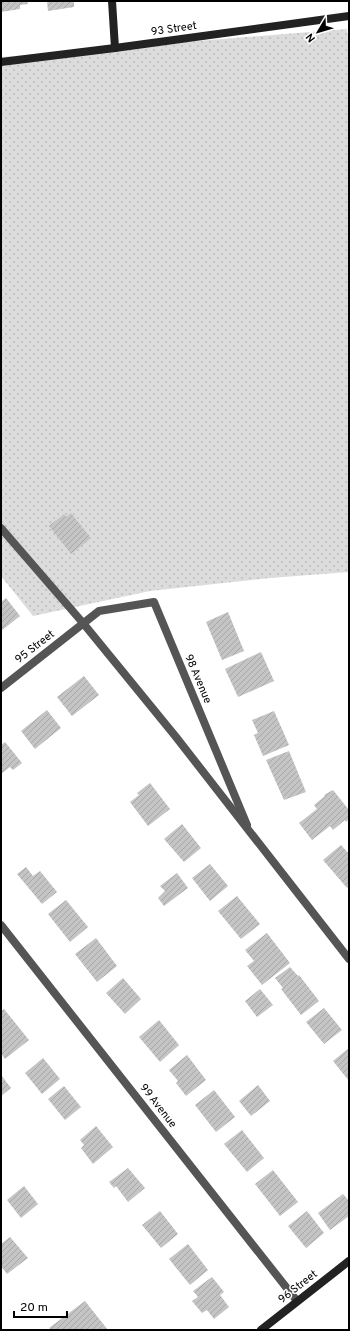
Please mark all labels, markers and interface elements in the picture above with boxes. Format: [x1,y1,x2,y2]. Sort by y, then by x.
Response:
north arrow [298,12,338,52]
street label: 93 Street [150,19,198,39]
text: N [303,30,319,45]
street label: 95 Street [12,627,58,667]
street label: 98 Avenue [181,652,215,706]
street label: 99 Avenue [136,1081,180,1131]
street label: 96 Street [276,1267,320,1307]
scale bar [14,1293,67,1319]
text: 20 m [20,1300,48,1316]

